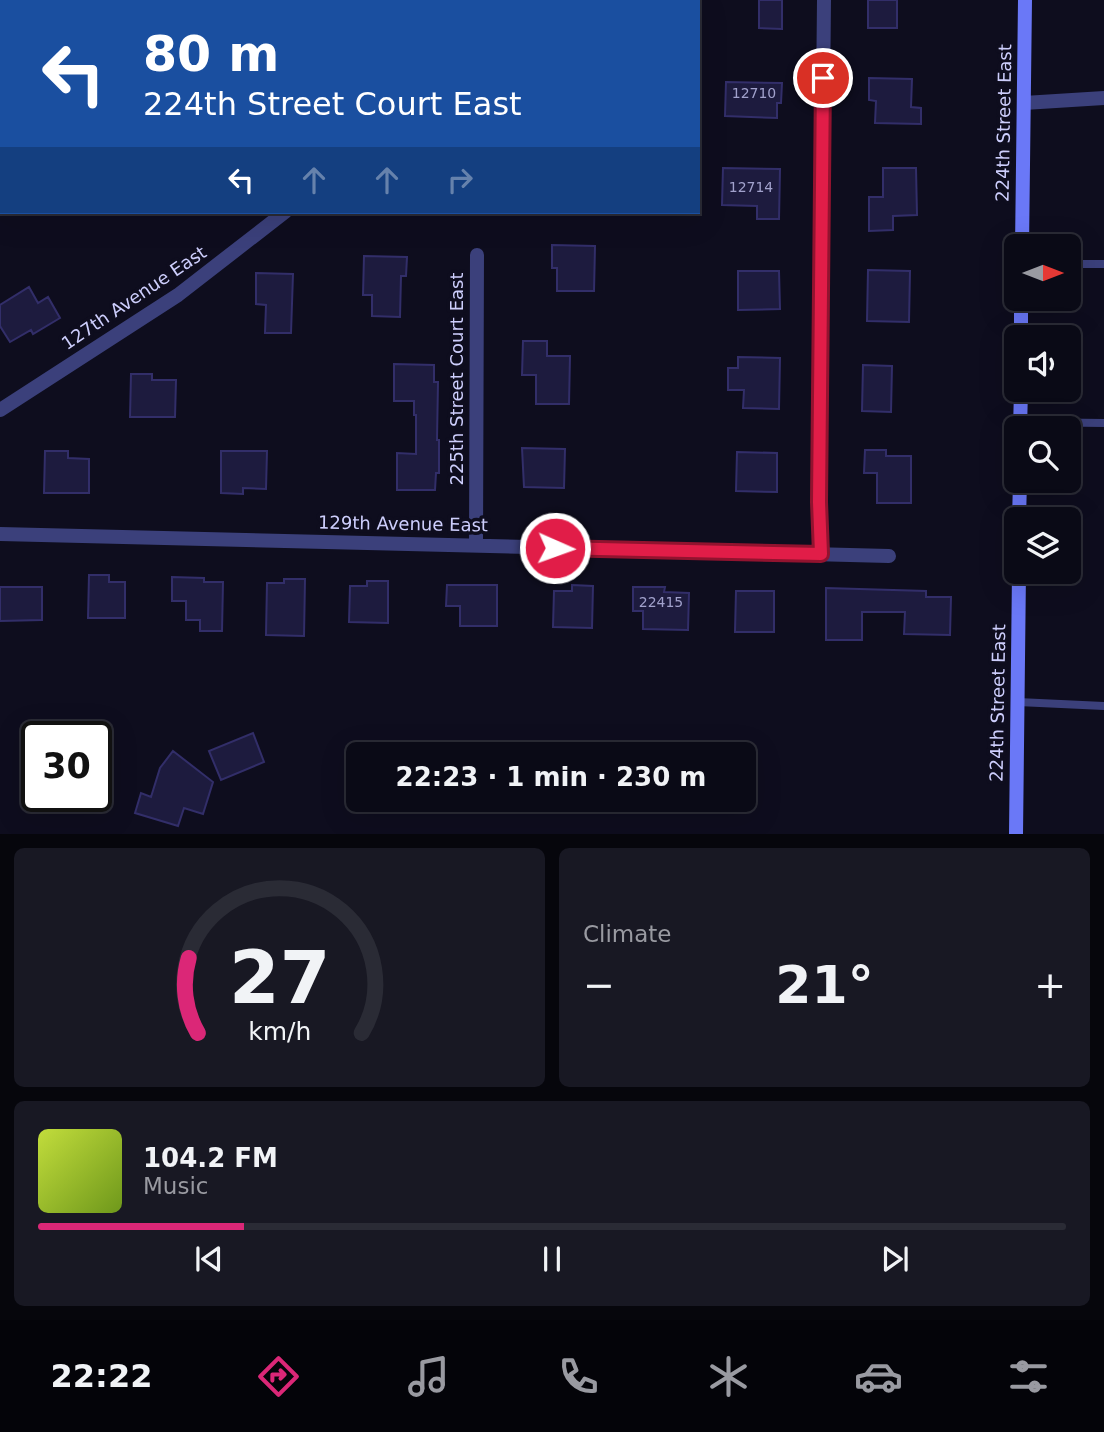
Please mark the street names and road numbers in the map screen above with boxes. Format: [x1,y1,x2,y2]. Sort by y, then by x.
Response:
street label: 224th Street East [992,44,1015,202]
street label: 127th Avenue East [57,241,210,354]
street label: 225th Street Court East [446,273,467,485]
street label: 129th Avenue East [318,512,488,535]
street label: 224th Street East [986,624,1009,782]

